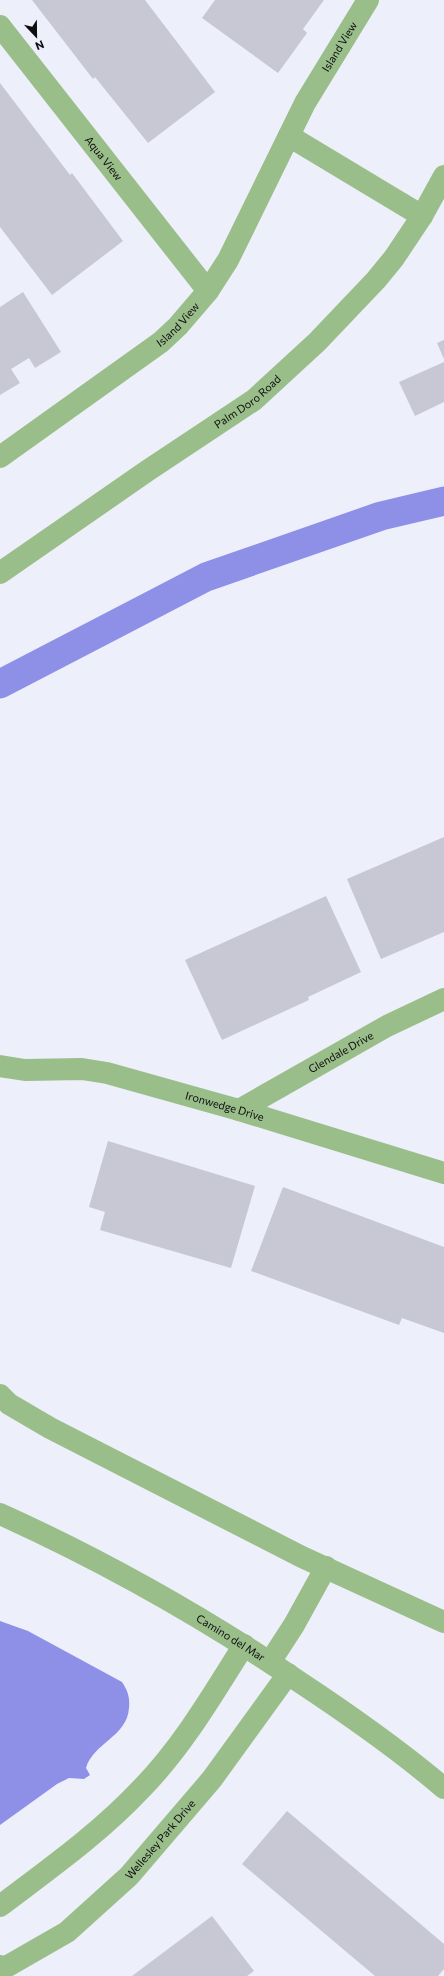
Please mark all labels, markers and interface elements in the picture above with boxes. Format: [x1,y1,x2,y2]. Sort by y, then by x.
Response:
north arrow [16,16,56,56]
street label: Island View [319,19,359,74]
text: N [34,38,46,53]
street label: Aqua View [83,133,126,183]
street label: Island View [154,299,202,349]
street label: Palm Doro Road [211,372,283,431]
street label: Glendale Drive [306,1028,375,1075]
street label: Ironwedge Drive [184,1088,266,1123]
street label: Camino del Mar [194,1611,268,1664]
street label: Wellesley Park Drive [122,1797,198,1882]

